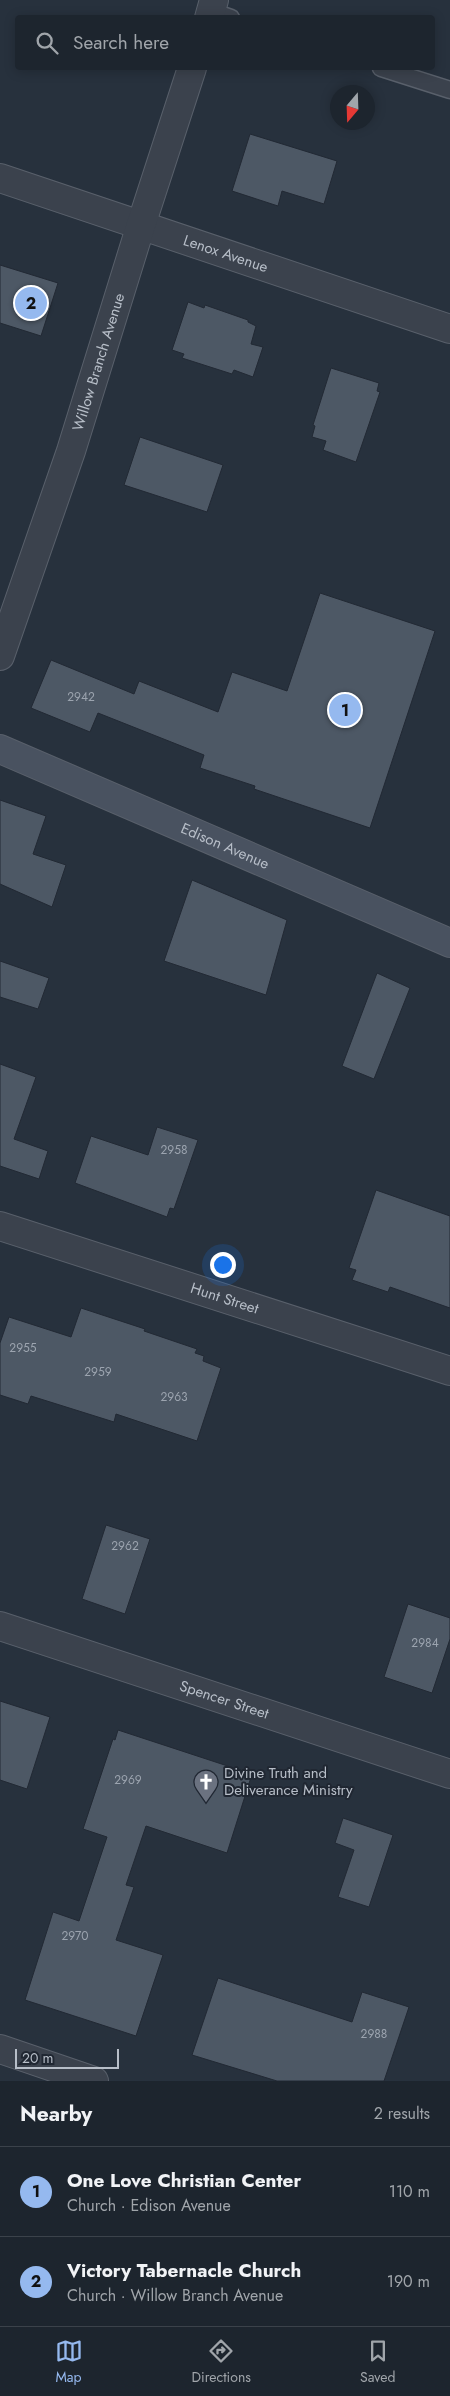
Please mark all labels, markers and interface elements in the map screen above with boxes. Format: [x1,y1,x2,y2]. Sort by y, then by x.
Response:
search box [15,15,435,70]
icon: search [33,29,61,57]
text: Search here [73,29,169,56]
north arrow [330,85,375,130]
street label: Lenox Avenue [180,229,271,278]
pin: 2 [15,284,47,322]
street label: Willow Branch Avenue [67,290,130,434]
house number: 2942 [67,688,95,706]
pin: 1 [329,691,361,729]
street label: Edison Avenue [177,817,273,875]
house number: 2958 [160,1141,188,1159]
your location [210,1252,236,1278]
street label: Hunt Street [188,1277,262,1320]
house number: 2955 [9,1339,37,1357]
house number: 2959 [84,1363,112,1381]
house number: 2963 [160,1388,188,1406]
house number: 2962 [111,1537,139,1555]
house number: 2984 [411,1634,439,1652]
street label: Spencer Street [177,1675,272,1725]
place label: Divine Truth and Deliverance Ministry [224,1762,353,1801]
church icon: Divine Truth and Deliverance Ministry [193,1769,219,1803]
house number: 2969 [114,1771,142,1789]
house number: 2970 [62,1927,88,1945]
house number: 2988 [361,2025,387,2043]
scale bar [15,2046,119,2069]
text: 20 m [22,2048,54,2068]
text: Nearby [20,2099,92,2129]
text: 2 results [374,2102,430,2125]
text: One Love Christian Center [67,2167,301,2194]
text: 1 [32,2180,40,2203]
text: 110 m [389,2180,430,2203]
text: Church · Edison Avenue [67,2194,231,2217]
text: Victory Tabernacle Church [67,2257,301,2284]
text: 2 [31,2270,41,2293]
text: 190 m [387,2270,430,2293]
text: Church · Willow Branch Avenue [67,2284,283,2307]
tab: Map [55,2337,83,2387]
tab: Directions [192,2337,251,2387]
tab: Saved [360,2337,395,2387]

